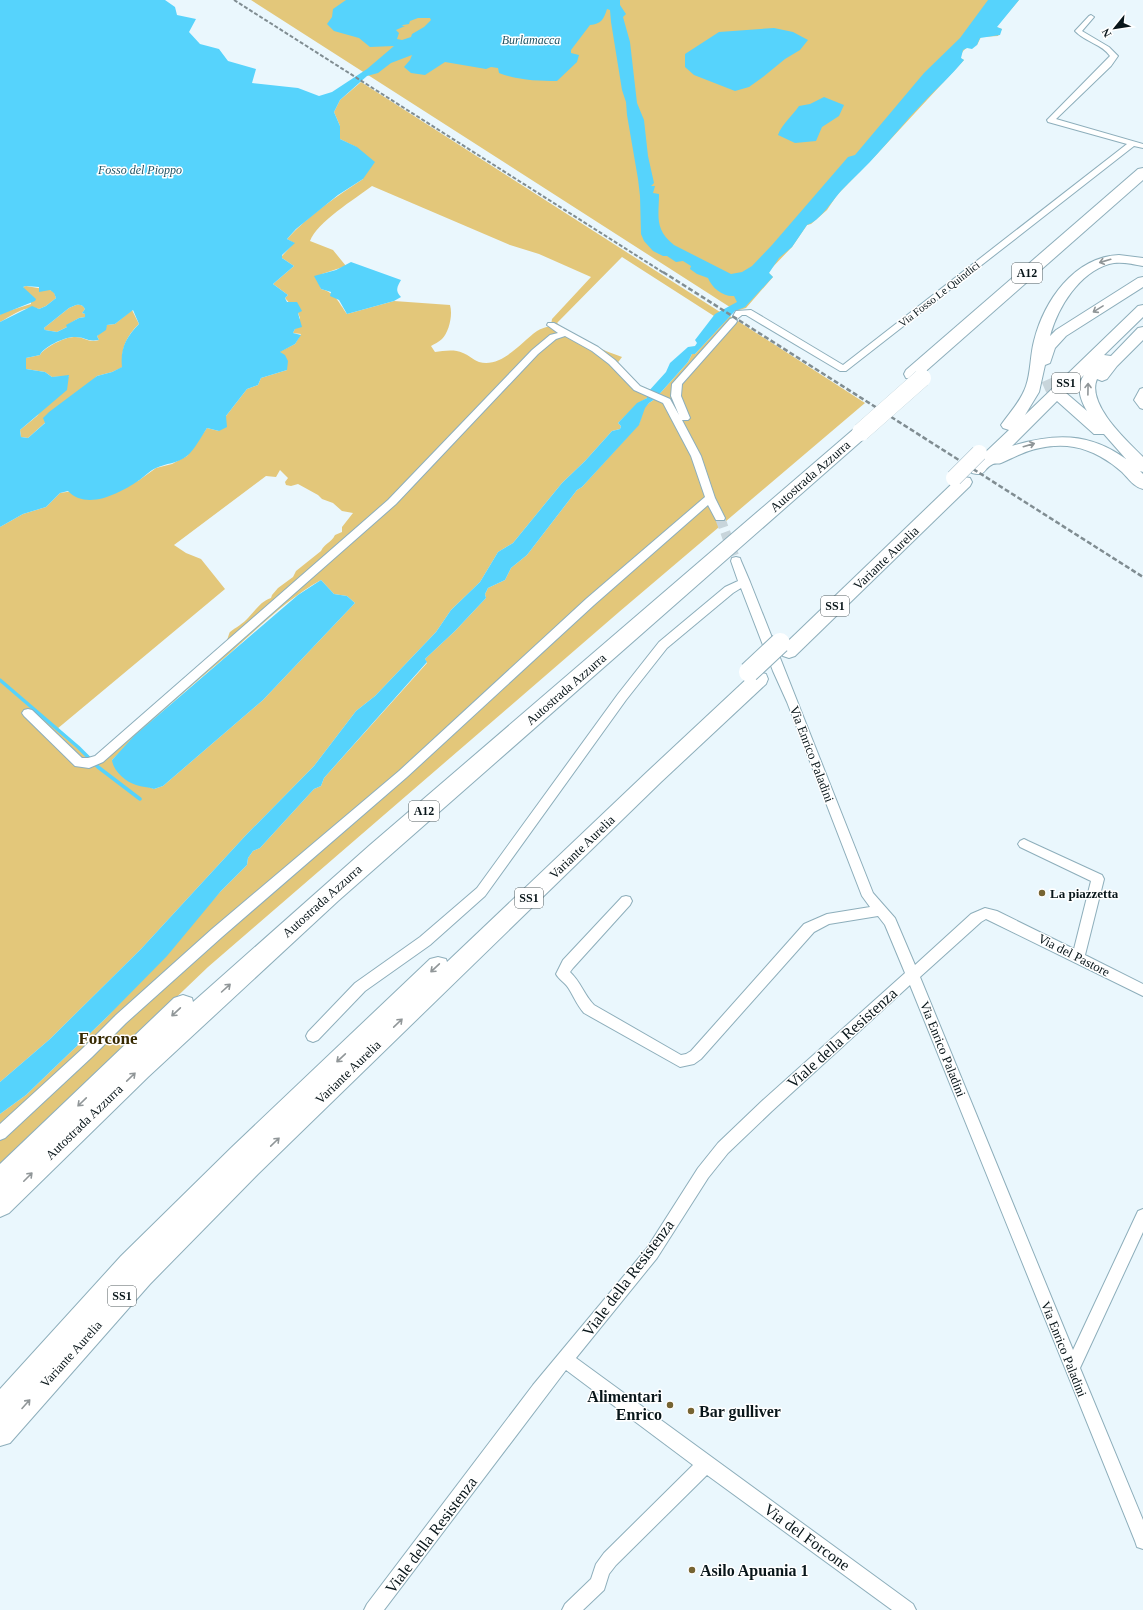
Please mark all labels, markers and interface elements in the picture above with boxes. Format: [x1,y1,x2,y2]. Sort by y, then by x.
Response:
north arrow [1095,8,1135,48]
text: N [1099,27,1114,39]
water label: Burlamacca [502,33,560,47]
water label: Fosso del Pioppo [97,163,182,177]
one-way arrow [1098,258,1111,265]
street label: Via Fosso Le Quindici [896,259,982,329]
road number: A12 [1012,263,1042,283]
one-way arrow [1093,305,1104,313]
road number: SS1 [1052,373,1080,393]
one-way arrow [1084,383,1092,396]
street label: Autostrada Azzurra [767,437,853,515]
one-way arrow [1022,441,1035,448]
street label: Variante Aurelia [850,523,922,593]
road number: SS1 [821,596,849,616]
street label: Autostrada Azzurra [523,650,609,728]
street label: Via Enrico Paladini [787,704,837,805]
road number: A12 [409,801,439,821]
street label: Variante Aurelia [546,812,618,882]
street label: Autostrada Azzurra [279,861,365,941]
place label: La piazzetta [1050,886,1119,901]
road number: SS1 [515,888,543,908]
marker: La piazzetta [1037,888,1047,898]
street label: Via del Pastore [1036,930,1113,980]
one-way arrow [430,964,440,973]
one-way arrow [220,983,231,992]
street label: Viale della Resistenza [784,984,900,1092]
street label: Via Enrico Paladini [917,999,969,1099]
one-way arrow [171,1007,181,1017]
one-way arrow [393,1018,403,1028]
district label: Forcone [78,1029,138,1048]
street label: Variante Aurelia [312,1037,384,1107]
one-way arrow [336,1053,346,1063]
one-way arrow [126,1072,136,1081]
street label: Autostrada Azzurra [42,1081,126,1163]
one-way arrow [77,1097,87,1107]
one-way arrow [270,1137,280,1147]
one-way arrow [23,1172,33,1182]
street label: Viale della Resistenza [579,1216,677,1340]
road number: SS1 [108,1286,136,1306]
street label: Via Enrico Paladini [1038,1299,1090,1399]
street label: Variante Aurelia [37,1317,105,1391]
place label: Alimentari Enrico [587,1388,663,1423]
one-way arrow [21,1399,30,1409]
marker: Alimentari Enrico [665,1400,675,1410]
place label: Bar gulliver [699,1403,781,1421]
marker: Bar gulliver [686,1406,696,1416]
street label: Viale della Resistenza [382,1473,480,1597]
street label: Via del Forcone [761,1500,853,1574]
place label: Asilo Apuania 1 [700,1562,808,1580]
marker: Asilo Apuania 1 [687,1565,697,1575]

